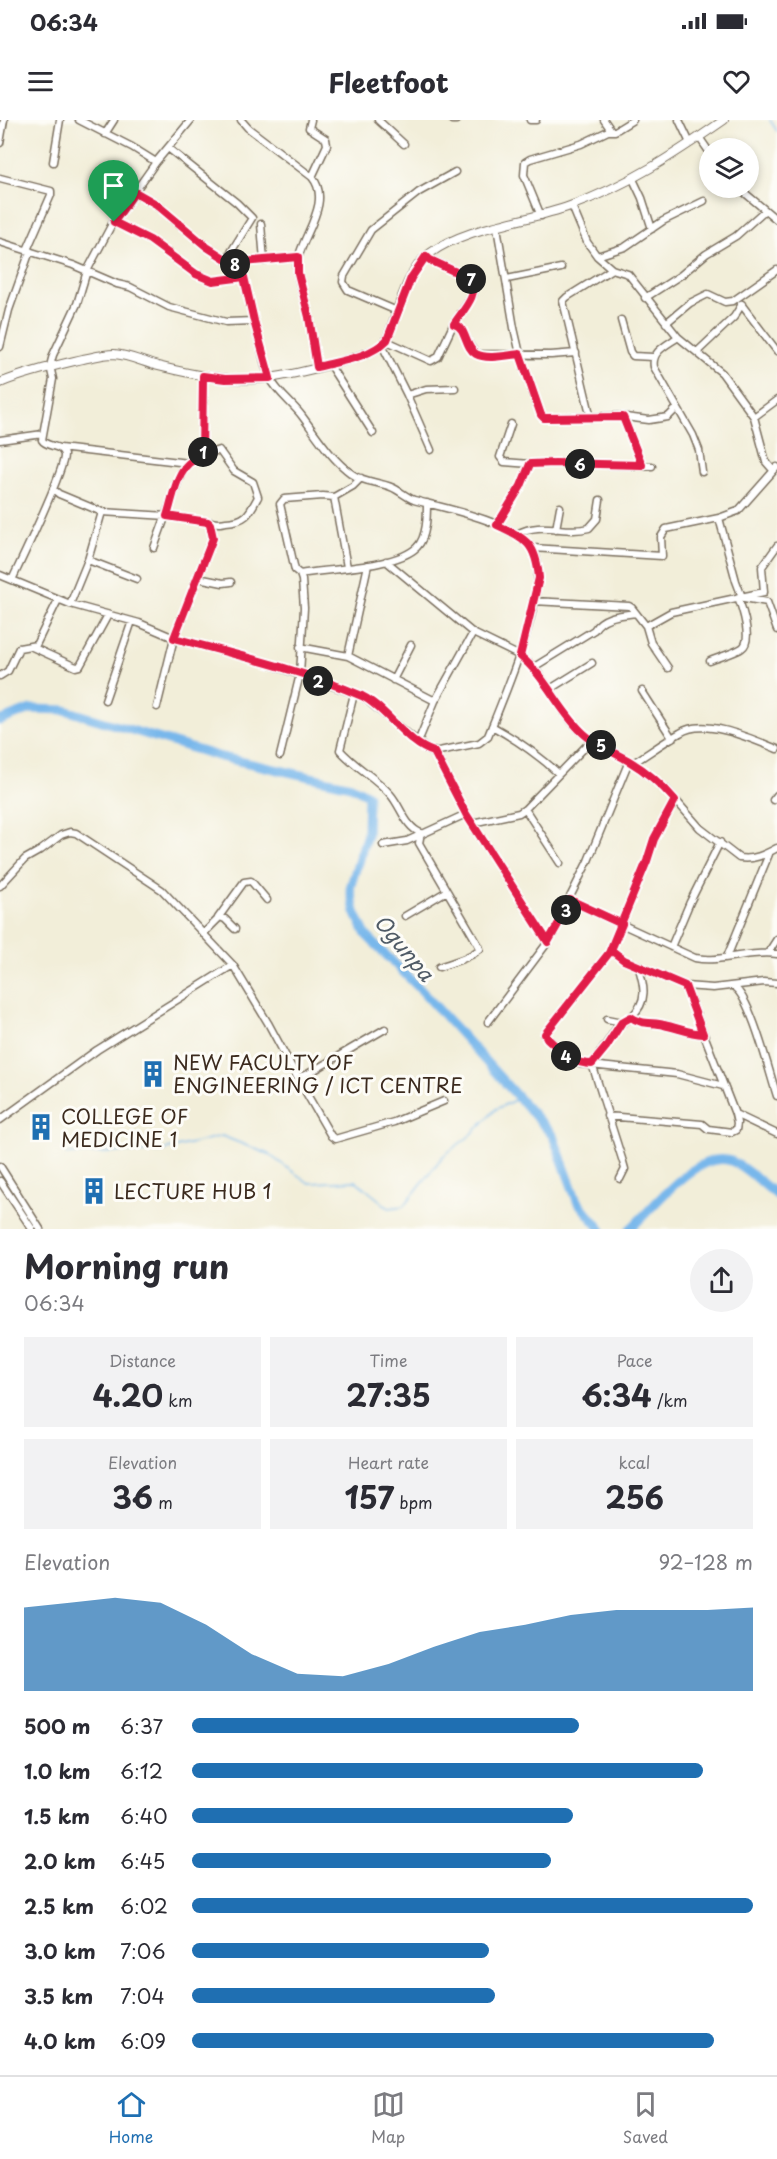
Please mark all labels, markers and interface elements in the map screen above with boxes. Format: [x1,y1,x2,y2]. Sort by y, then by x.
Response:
text: 06:34 [30,5,98,38]
text: Fleetfoot [328,61,449,102]
icon: menu [24,65,57,98]
icon: heart [720,65,753,98]
map controls [699,138,759,198]
button: layers [699,138,759,198]
pin [88,160,139,222]
icon: arrive [97,169,130,202]
pin: 8 [220,249,250,279]
text: 8 [230,252,240,276]
pin: 7 [456,264,486,294]
text: 7 [466,267,476,291]
pin: 1 [188,437,218,467]
text: 1 [199,440,207,464]
pin: 6 [565,449,595,479]
text: 6 [574,452,586,476]
pin: 2 [303,666,333,696]
text: 2 [312,669,324,693]
pin: 5 [586,730,616,760]
text: 5 [596,733,606,757]
pin: 3 [551,895,581,925]
text: 3 [561,898,571,922]
water label: Ogunpa [367,906,443,988]
pin: 4 [551,1041,581,1071]
text: 4 [561,1044,571,1068]
place label: NEW FACULTY OF ENGINEERING / ICT CENTRE [173,1047,463,1100]
building icon: NEW FACULTY OF ENGINEERING / ICT CENTRE [138,1059,168,1089]
place label: COLLEGE OF MEDICINE 1 [61,1101,188,1154]
building icon: COLLEGE OF MEDICINE 1 [26,1112,56,1142]
building icon: LECTURE HUB 1 [79,1176,109,1206]
place label: LECTURE HUB 1 [114,1176,272,1206]
text: Morning run [24,1240,229,1290]
button: share [690,1249,753,1312]
text: 06:34 [24,1288,85,1318]
text: Distance [109,1348,176,1372]
text: Time [370,1348,407,1372]
text: Pace [616,1348,653,1372]
text: 4.20 [93,1372,163,1417]
text: 27:35 [346,1372,431,1417]
text: 6:34 [581,1372,652,1417]
text: km [163,1388,192,1412]
text: /km [652,1388,688,1412]
text: Elevation [108,1450,177,1474]
text: Heart rate [348,1450,429,1474]
text: kcal [619,1450,650,1474]
text: 36 [112,1474,153,1519]
text: 157 [344,1474,394,1519]
text: 256 [605,1474,664,1519]
text: m [153,1490,173,1514]
text: bpm [394,1490,433,1514]
text: Elevation [24,1547,110,1577]
text: 92–128 m [658,1547,753,1577]
text: 500 m [24,1711,91,1741]
text: 6:37 [120,1711,163,1741]
text: 1.0 km [24,1756,91,1786]
text: 6:12 [120,1756,163,1786]
text: 1.5 km [24,1801,90,1831]
text: 6:40 [120,1801,168,1831]
text: 2.0 km [24,1846,96,1876]
text: 6:45 [120,1846,165,1876]
text: 2.5 km [24,1891,94,1921]
text: 6:02 [120,1891,168,1921]
text: 3.0 km [24,1936,96,1966]
text: 7:06 [120,1936,165,1966]
text: 3.5 km [24,1981,93,2011]
text: 7:04 [120,1981,165,2011]
text: 4.0 km [24,2026,96,2056]
text: 6:09 [120,2026,166,2056]
tab: Home [109,2088,153,2148]
tab: Map [371,2088,405,2148]
tab: Saved [623,2088,668,2148]

